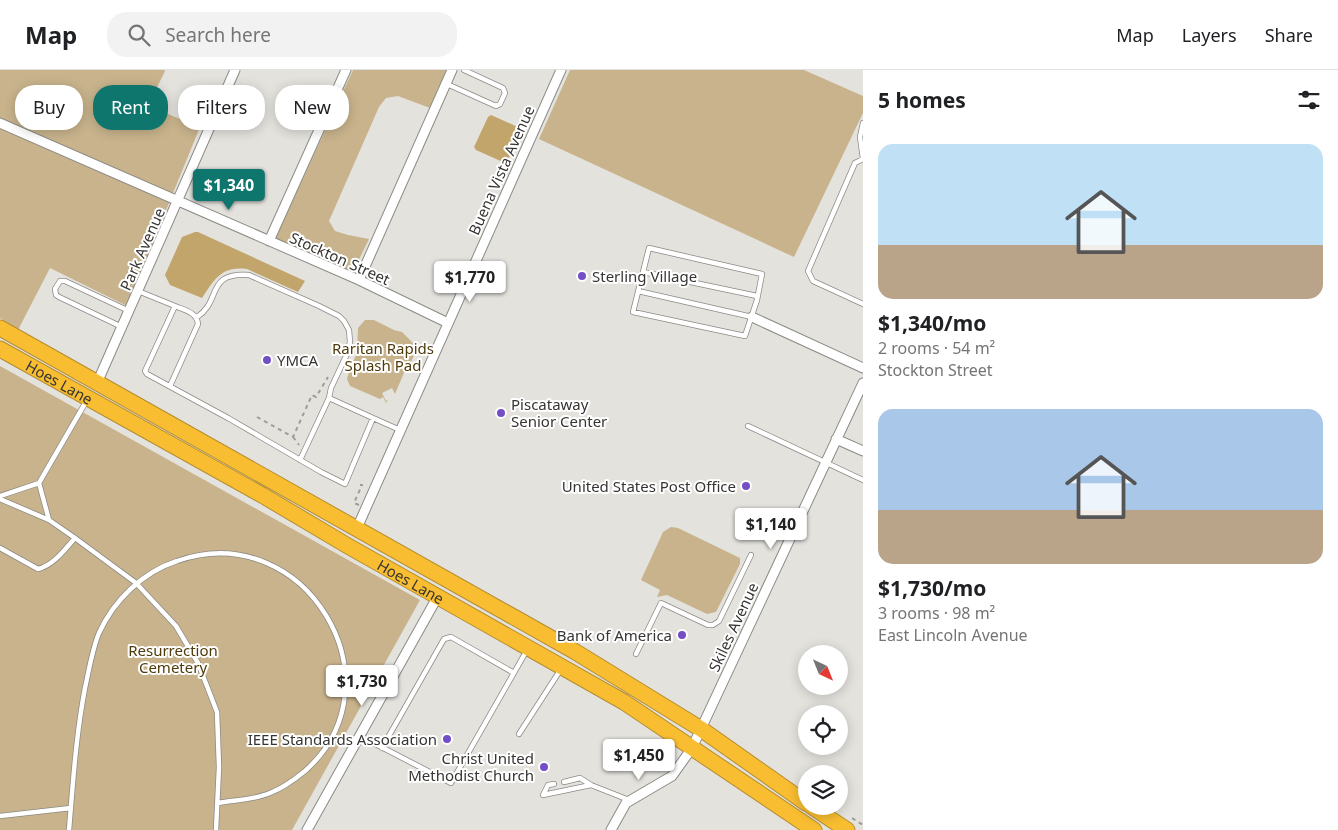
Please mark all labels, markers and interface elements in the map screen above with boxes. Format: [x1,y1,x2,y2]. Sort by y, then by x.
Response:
search box [107,12,457,57]
text: Map [25,18,77,51]
icon: search [125,21,153,49]
text: Search here [165,22,271,48]
text: Map [1116,23,1154,47]
text: Layers [1182,23,1237,47]
text: Share [1265,23,1313,47]
chip: Buy [15,85,83,130]
chip: Rent [93,85,168,130]
chip: Filters [178,85,265,130]
chip: New [275,85,349,130]
text: 5 homes [878,86,966,114]
icon: filters [1295,86,1323,114]
street label: Buena Vista Avenue [463,102,539,238]
pin: $1,340 [188,168,270,211]
text: $1,340 [204,174,254,196]
icon: home [1056,177,1146,267]
street label: Park Avenue [115,205,169,293]
street label: Stockton Street [287,227,394,289]
pin: $1,770 [429,260,511,303]
text: $1,770 [445,266,495,288]
place label: Sterling Village [592,266,697,286]
marker: Sterling Village [576,270,588,282]
text: $1,340/mo [878,309,986,337]
text: 2 rooms · 54 m² [878,337,995,359]
park label: Raritan Rapids Splash Pad [332,338,434,375]
place label: YMCA [277,350,319,370]
marker: YMCA [261,354,273,366]
street label: Hoes Lane [22,355,97,409]
text: Stockton Street [878,359,993,381]
place label: Piscataway Senior Center [511,394,607,431]
marker: Piscataway Senior Center [495,407,507,419]
icon: home [1056,442,1146,532]
place label: United States Post Office [562,476,736,496]
marker: United States Post Office [740,480,752,492]
pin: $1,140 [730,508,812,550]
text: $1,140 [746,513,796,535]
street label: Hoes Lane [374,555,448,608]
text: $1,730/mo [878,574,986,602]
street label: Skiles Avenue [704,579,762,675]
text: 3 rooms · 98 m² [878,602,995,624]
text: East Lincoln Avenue [878,624,1028,646]
place label: Bank of America [557,625,672,645]
marker: Bank of America [676,629,688,641]
park label: Resurrection Cemetery [128,640,218,677]
north arrow [798,645,848,695]
map controls [798,645,848,815]
pin: $1,730 [321,664,403,707]
text: $1,730 [337,670,387,692]
button: locate [798,705,848,755]
place label: IEEE Standards Association [248,729,437,749]
marker: IEEE Standards Association [441,733,453,745]
pin: $1,450 [598,738,680,781]
text: $1,450 [614,744,664,766]
place label: Christ United Methodist Church [408,748,534,785]
marker: Christ United Methodist Church [538,761,550,773]
button: layers [798,765,848,815]

